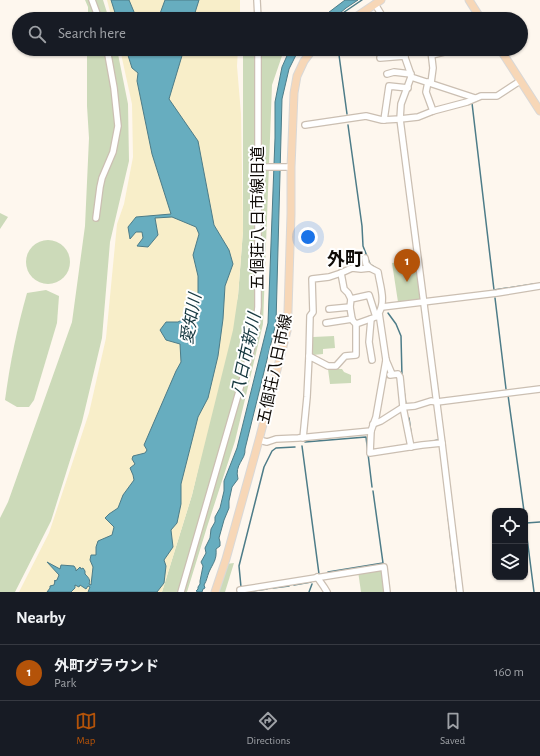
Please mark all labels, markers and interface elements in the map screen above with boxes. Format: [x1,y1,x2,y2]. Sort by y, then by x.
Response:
search box [12,12,528,56]
icon: search [26,23,48,45]
text: Search here [58,26,126,41]
street label: 五個荘八日市線旧道 [249,146,266,290]
your location [298,227,318,247]
district label: 外町 [327,249,363,269]
pin: 1 [394,249,420,282]
water label: 愛知川 [177,290,204,346]
water label: 八日市新川 [228,309,264,398]
street label: 五個荘八日市線 [255,312,294,425]
map controls [492,508,528,580]
button: locate [492,508,528,544]
button: layers [492,544,528,580]
text: Nearby [16,609,66,626]
text: 外町グラウンド [54,659,159,674]
text: 1 [27,666,31,679]
text: 160 m [494,666,524,679]
text: Park [54,677,76,690]
tab: Map [75,710,97,747]
tab: Directions [246,710,290,747]
tab: Saved [440,710,465,747]

